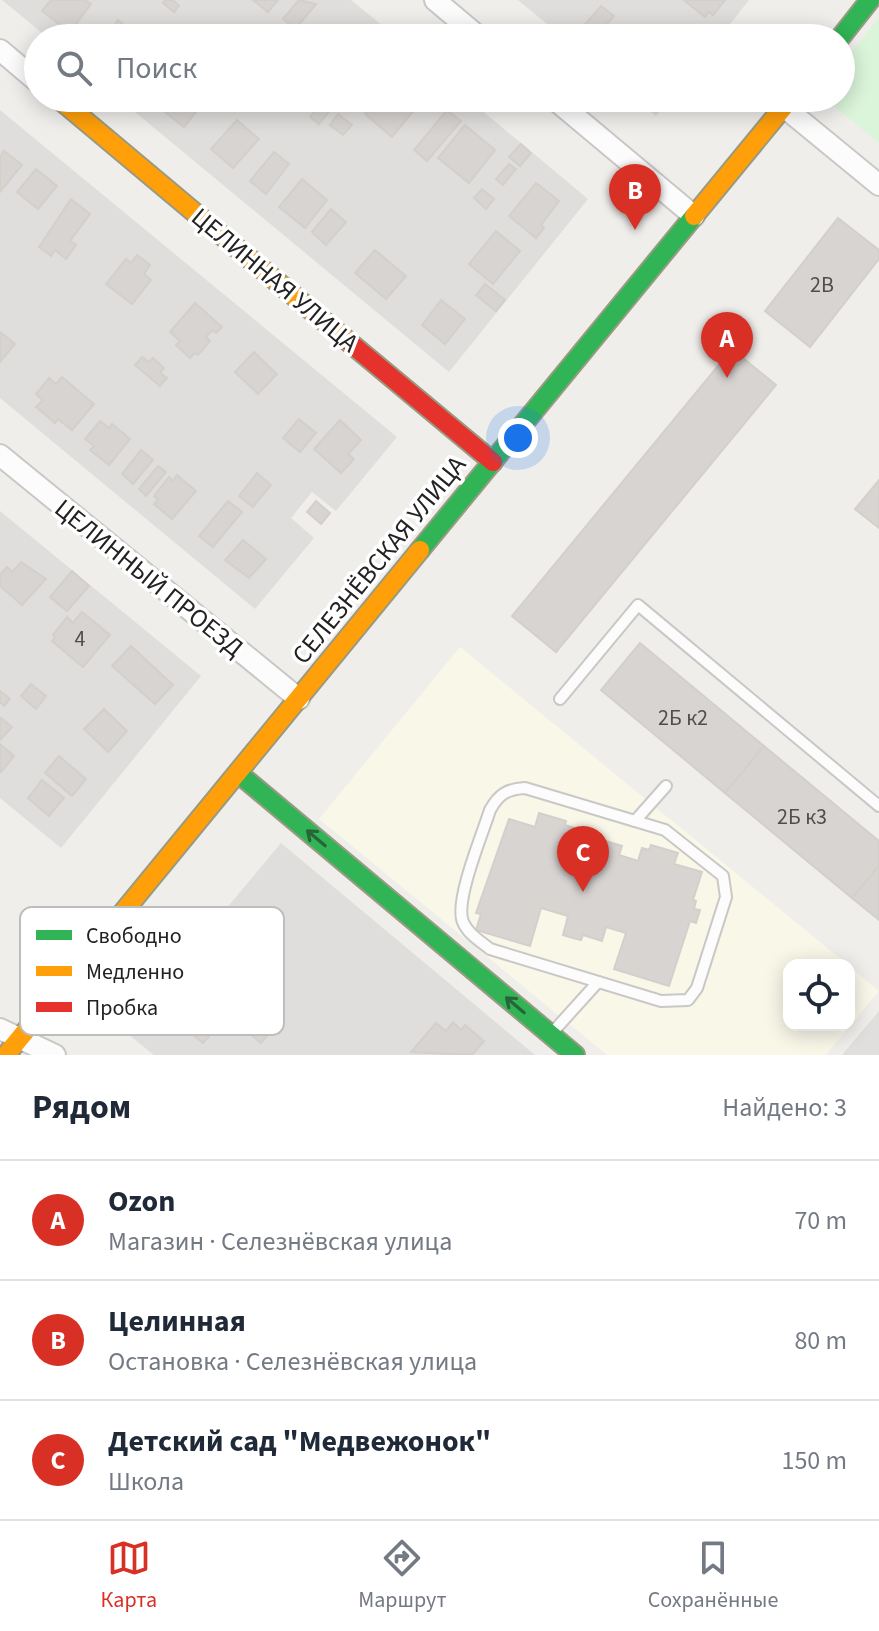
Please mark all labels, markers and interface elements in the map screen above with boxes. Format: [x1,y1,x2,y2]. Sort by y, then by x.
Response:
search box [24,24,855,112]
icon: search [52,46,96,90]
text: Поиск [116,47,197,90]
pin: B [609,164,661,230]
street label: ЦЕЛИННАЯ УЛИЦА [183,199,367,362]
house number: 2В [810,269,834,301]
pin: A [701,312,753,378]
your location [498,418,538,458]
street label: СЕЛЕЗНЁВСКАЯ УЛИЦА [283,447,475,672]
street label: ЦЕЛИННЫЙ ПРОЕЗД [47,490,251,666]
house number: 4 [75,623,86,655]
house number: 2Б к2 [658,702,708,734]
house number: 2Б к3 [777,801,827,833]
pin: C [557,826,609,892]
one-way arrow [306,829,327,847]
legend [20,907,284,1035]
text: Свободно [86,920,182,952]
text: Медленно [86,956,184,988]
map controls [783,959,855,1031]
button: locate [783,959,855,1031]
text: Пробка [86,992,158,1024]
one-way arrow [505,996,526,1014]
text: Рядом [32,1083,131,1132]
text: Найдено: 3 [722,1089,847,1126]
text: Ozon [108,1180,175,1223]
text: A [51,1202,65,1239]
text: 70 m [794,1202,847,1239]
text: Магазин · Селезнёвская улица [108,1223,452,1260]
text: Целинная [108,1300,246,1343]
text: B [50,1322,66,1359]
text: 80 m [794,1322,847,1359]
text: Остановка · Селезнёвская улица [108,1343,477,1380]
text: Детский сад "Медвежонок" [108,1420,491,1463]
text: C [50,1442,66,1479]
text: 150 m [781,1442,847,1479]
text: Школа [108,1463,184,1500]
tab: Карта [101,1536,157,1616]
tab: Маршрут [358,1536,447,1616]
tab: Сохранённые [648,1536,778,1616]

